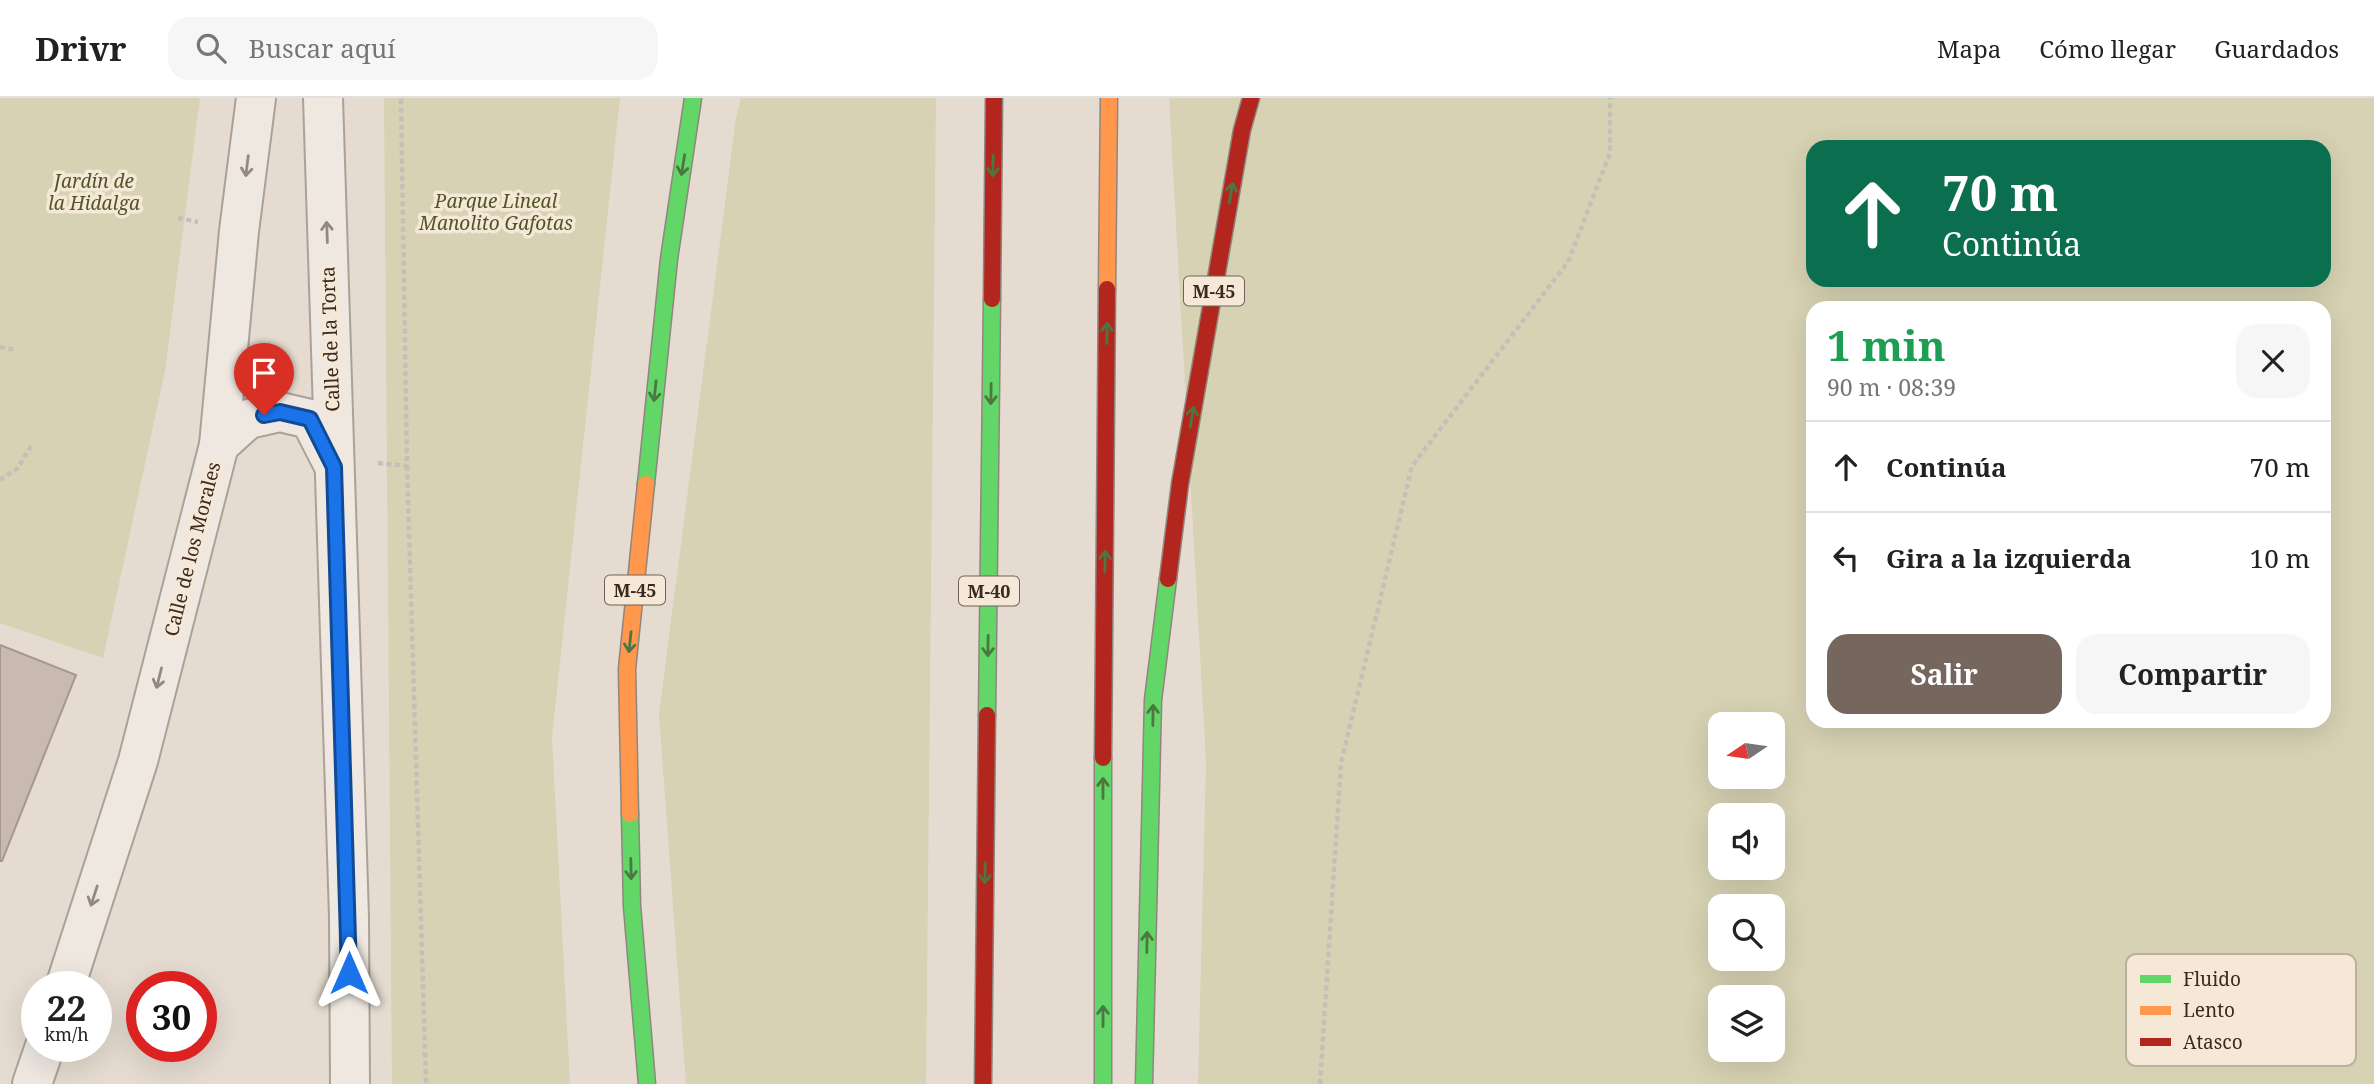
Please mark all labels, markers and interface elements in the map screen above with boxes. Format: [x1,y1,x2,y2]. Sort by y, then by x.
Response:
search box [168,17,658,80]
text: Drivr [35,26,126,71]
icon: search [192,29,230,67]
text: Buscar aquí [248,30,396,66]
text: Mapa [1937,32,2001,65]
text: Cómo llegar [2039,32,2176,65]
text: Guardados [2214,32,2339,65]
one-way arrow [241,154,254,177]
one-way arrow [676,154,689,176]
one-way arrow [986,154,1000,177]
text: 70 m [1942,159,2058,225]
park label: Jardín de la Hidalga [48,168,140,216]
icon: ahead [1827,168,1918,259]
one-way arrow [1225,182,1238,205]
park label: Parque Lineal Manolito Gafotas [418,188,573,236]
one-way arrow [321,221,334,244]
text: Continúa [1942,222,2081,265]
street label: Calle de la Torta [314,266,346,412]
road number: M-45 [1184,276,1244,306]
text: 1 min [1827,316,1946,373]
one-way arrow [1100,322,1114,345]
button: close [2236,324,2310,398]
pin [234,343,294,415]
icon: arrive [245,354,283,392]
text: 90 m · 08:39 [1827,371,1956,403]
one-way arrow [648,379,661,402]
one-way arrow [984,382,998,405]
one-way arrow [1185,406,1199,429]
icon: ahead [1827,448,1865,486]
text: Continúa [1886,449,2007,485]
text: 70 m [2250,449,2310,485]
street label: Calle de los Morales [158,459,226,639]
icon: left [1827,539,1865,577]
text: Gira a la izquierda [1886,540,2132,576]
text: 10 m [2250,540,2310,576]
one-way arrow [1098,550,1111,573]
road number: M-45 [605,576,665,604]
road number: M-40 [959,576,1019,606]
one-way arrow [623,630,636,653]
one-way arrow [981,634,995,657]
button: Salir [1827,634,2062,714]
button: Compartir [2076,634,2310,714]
one-way arrow [152,666,165,689]
one-way arrow [1146,704,1159,727]
north arrow [1708,712,1785,789]
map controls [1708,712,1785,1062]
one-way arrow [1096,777,1110,800]
button: sound [1708,803,1785,880]
one-way arrow [625,858,638,881]
one-way arrow [979,861,992,884]
one-way arrow [87,885,100,907]
button: search [1708,894,1785,971]
one-way arrow [1141,931,1154,954]
position arrow [312,936,386,1010]
legend [2126,954,2356,1066]
text: Fluido [2183,966,2241,992]
speed limit sign: 30 [126,971,217,1062]
text: 22 [47,984,86,1031]
button: layers [1708,985,1785,1062]
text: Lento [2183,997,2235,1023]
one-way arrow [1096,1005,1110,1028]
text: km/h [44,1022,89,1046]
text: Atasco [2183,1029,2243,1055]

